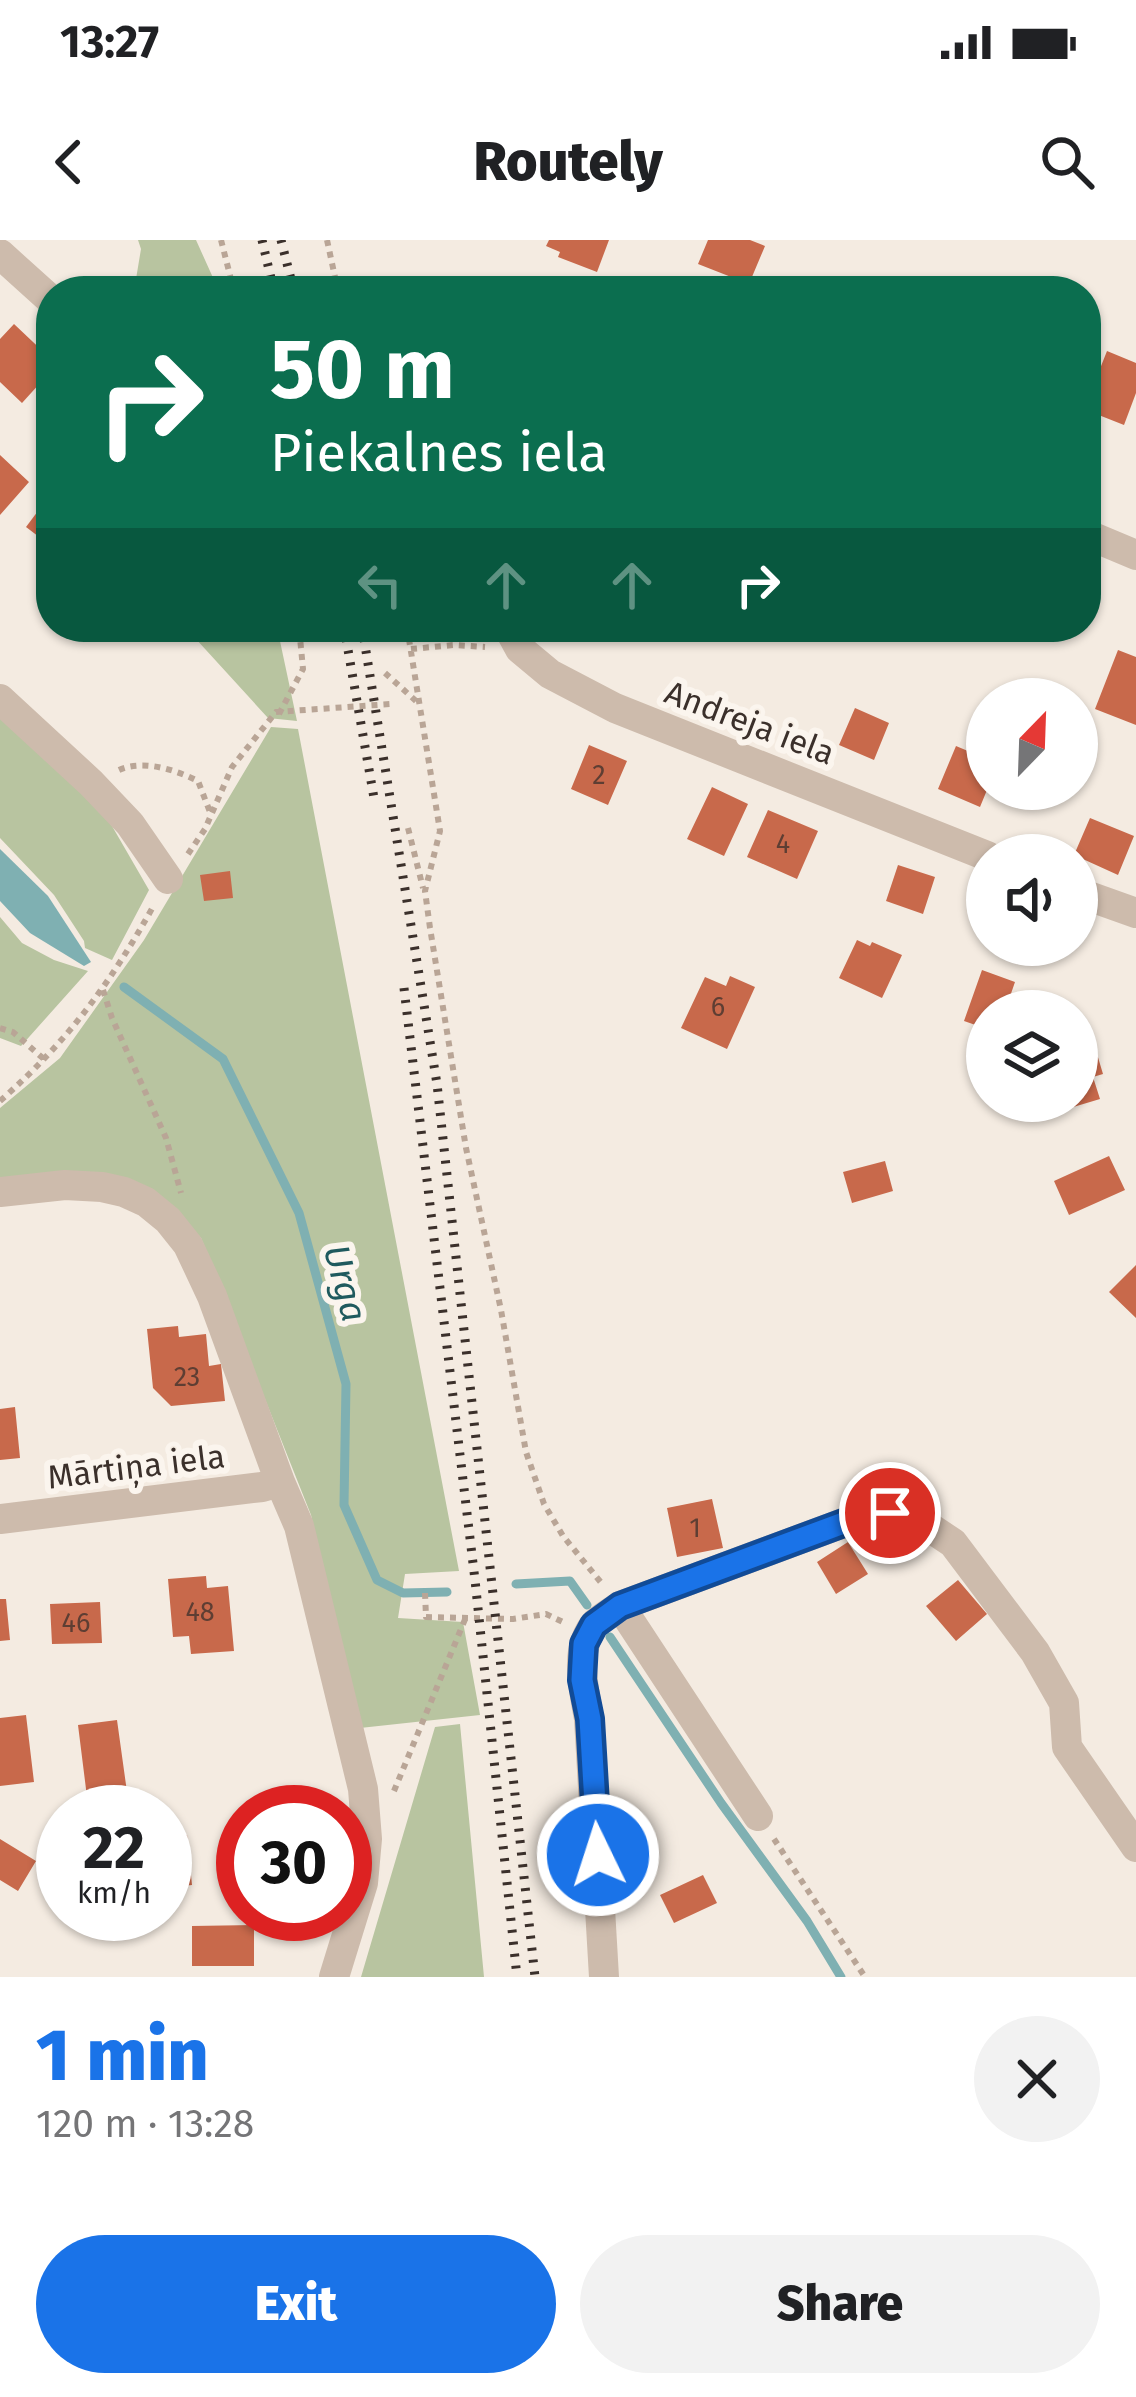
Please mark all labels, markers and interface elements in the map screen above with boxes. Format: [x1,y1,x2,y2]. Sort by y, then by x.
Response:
text: 13:27 [60,15,159,69]
icon: back [36,129,102,195]
icon: search [1034,129,1100,195]
text: Routely [473,130,663,194]
text: 50 m [270,319,455,420]
icon: right [72,324,228,480]
text: Piekalnes iela [270,421,608,485]
icon: left [347,552,413,618]
icon: ahead [473,552,539,618]
icon: ahead [599,552,665,618]
icon: right [725,552,791,618]
street label: Andreja iela [659,672,840,774]
north arrow [966,678,1098,810]
map controls [966,678,1098,1122]
house number: 2 [592,759,606,791]
house number: 4 [776,828,790,860]
button: sound [966,834,1098,966]
button: layers [966,990,1098,1122]
house number: 6 [711,991,725,1023]
water label: Urga [314,1240,376,1326]
house number: 23 [174,1361,200,1393]
street label: Mārtiņa iela [45,1436,227,1499]
pin [839,1462,941,1564]
icon: arrive [857,1480,923,1546]
house number: 1 [689,1512,701,1544]
house number: 48 [185,1596,215,1628]
house number: 46 [62,1607,90,1639]
speed limit sign: 30 [216,1785,372,1941]
position arrow [535,1792,661,1918]
text: 22 [83,1812,145,1884]
text: km/h [77,1875,151,1911]
text: 1 min [36,2013,209,2099]
button: close [974,2016,1100,2142]
text: 120 m · 13:28 [36,2101,254,2147]
button: Exit [36,2235,556,2373]
button: Share [580,2235,1100,2373]

